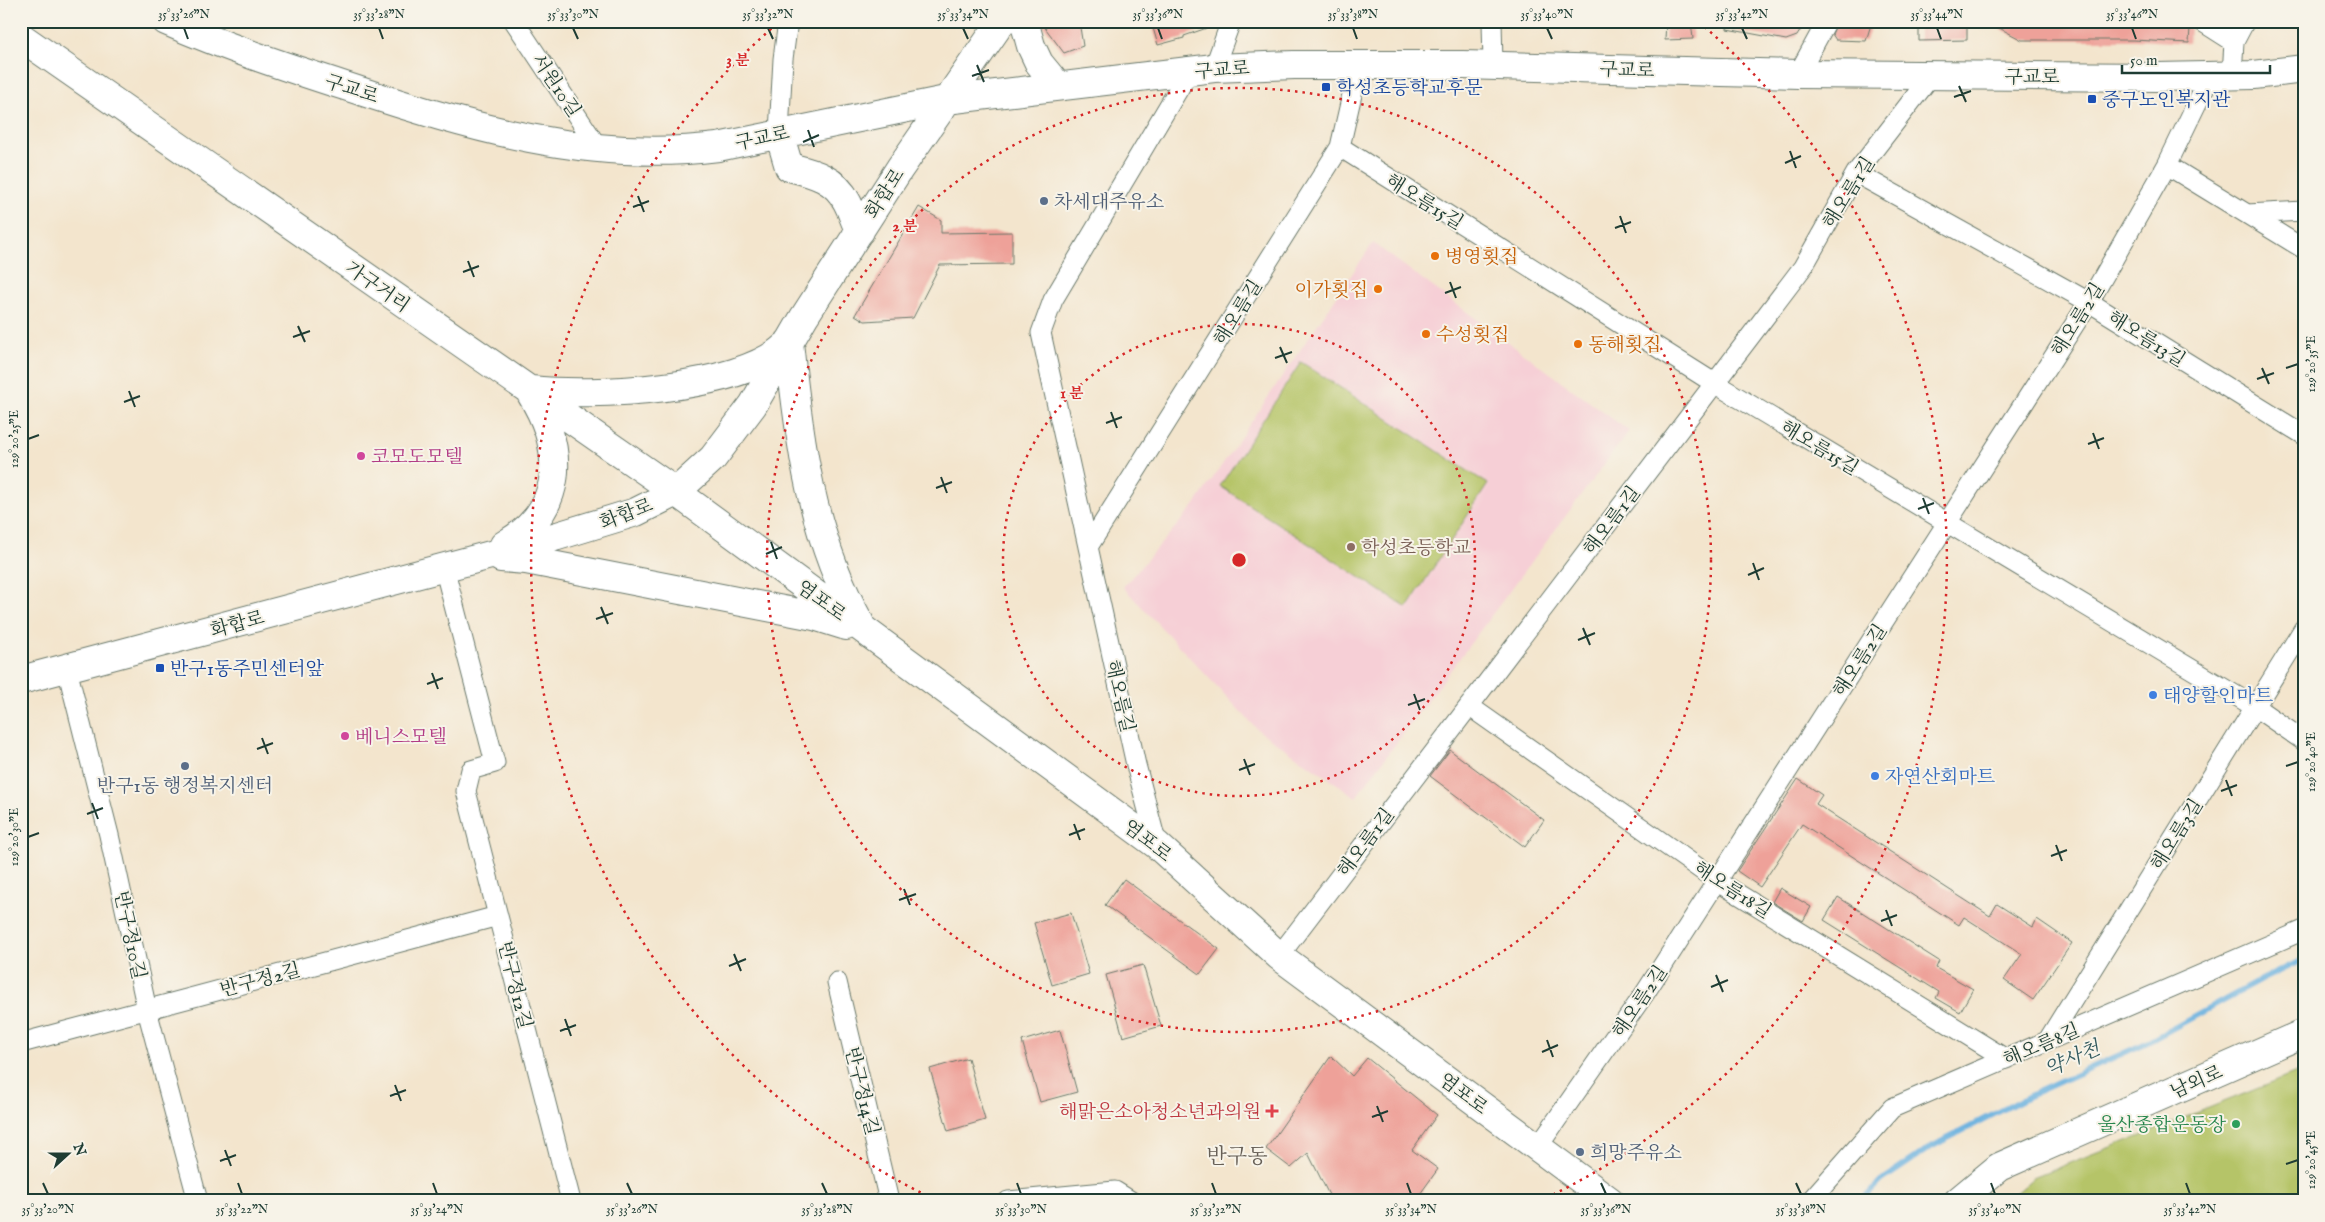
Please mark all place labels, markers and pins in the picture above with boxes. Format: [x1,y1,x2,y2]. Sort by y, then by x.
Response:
place label: 학성초등학교후문 [1336,77,1483,101]
marker: 학성초등학교후문 [1320,81,1332,93]
place label: 중구노인복지관 [2102,89,2231,113]
marker: 중구노인복지관 [2086,93,2098,105]
place label: 차세대주유소 [1054,191,1164,215]
marker: 차세대주유소 [1038,195,1050,207]
place label: 병영횟집 [1445,246,1518,270]
marker: 병영횟집 [1429,250,1441,262]
place label: 이가횟집 [1295,279,1368,303]
marker: 이가횟집 [1372,283,1384,295]
place label: 수성횟집 [1436,324,1509,348]
marker: 수성횟집 [1420,328,1432,340]
place label: 동해횟집 [1588,334,1661,358]
marker: 동해횟집 [1572,338,1584,350]
place label: 코모도모텔 [371,446,463,470]
marker: 코모도모텔 [355,450,367,462]
place label: 학성초등학교 [1361,537,1471,561]
marker: 학성초등학교 [1345,541,1357,553]
centre of rings [1230,551,1248,569]
place label: 반구1동주민센터앞 [170,658,325,682]
marker: 반구1동주민센터앞 [154,662,166,674]
place label: 태양할인마트 [2163,685,2273,709]
marker: 태양할인마트 [2147,689,2159,701]
place label: 베니스모텔 [355,726,447,750]
marker: 베니스모텔 [339,730,351,742]
marker: 반구1동 행정복지센터 [179,760,191,772]
place label: 자연산회마트 [1885,766,1995,790]
marker: 자연산회마트 [1869,770,1881,782]
place label: 반구1동 행정복지센터 [97,775,273,799]
place label: 해맑은소아청소년과의원 [1059,1101,1261,1125]
marker: 해맑은소아청소년과의원 [1265,1104,1279,1118]
place label: 울산종합운동장 [2098,1114,2227,1138]
marker: 울산종합운동장 [2230,1118,2242,1130]
place label: 희망주유소 [1590,1142,1682,1166]
marker: 희망주유소 [1574,1146,1586,1158]

